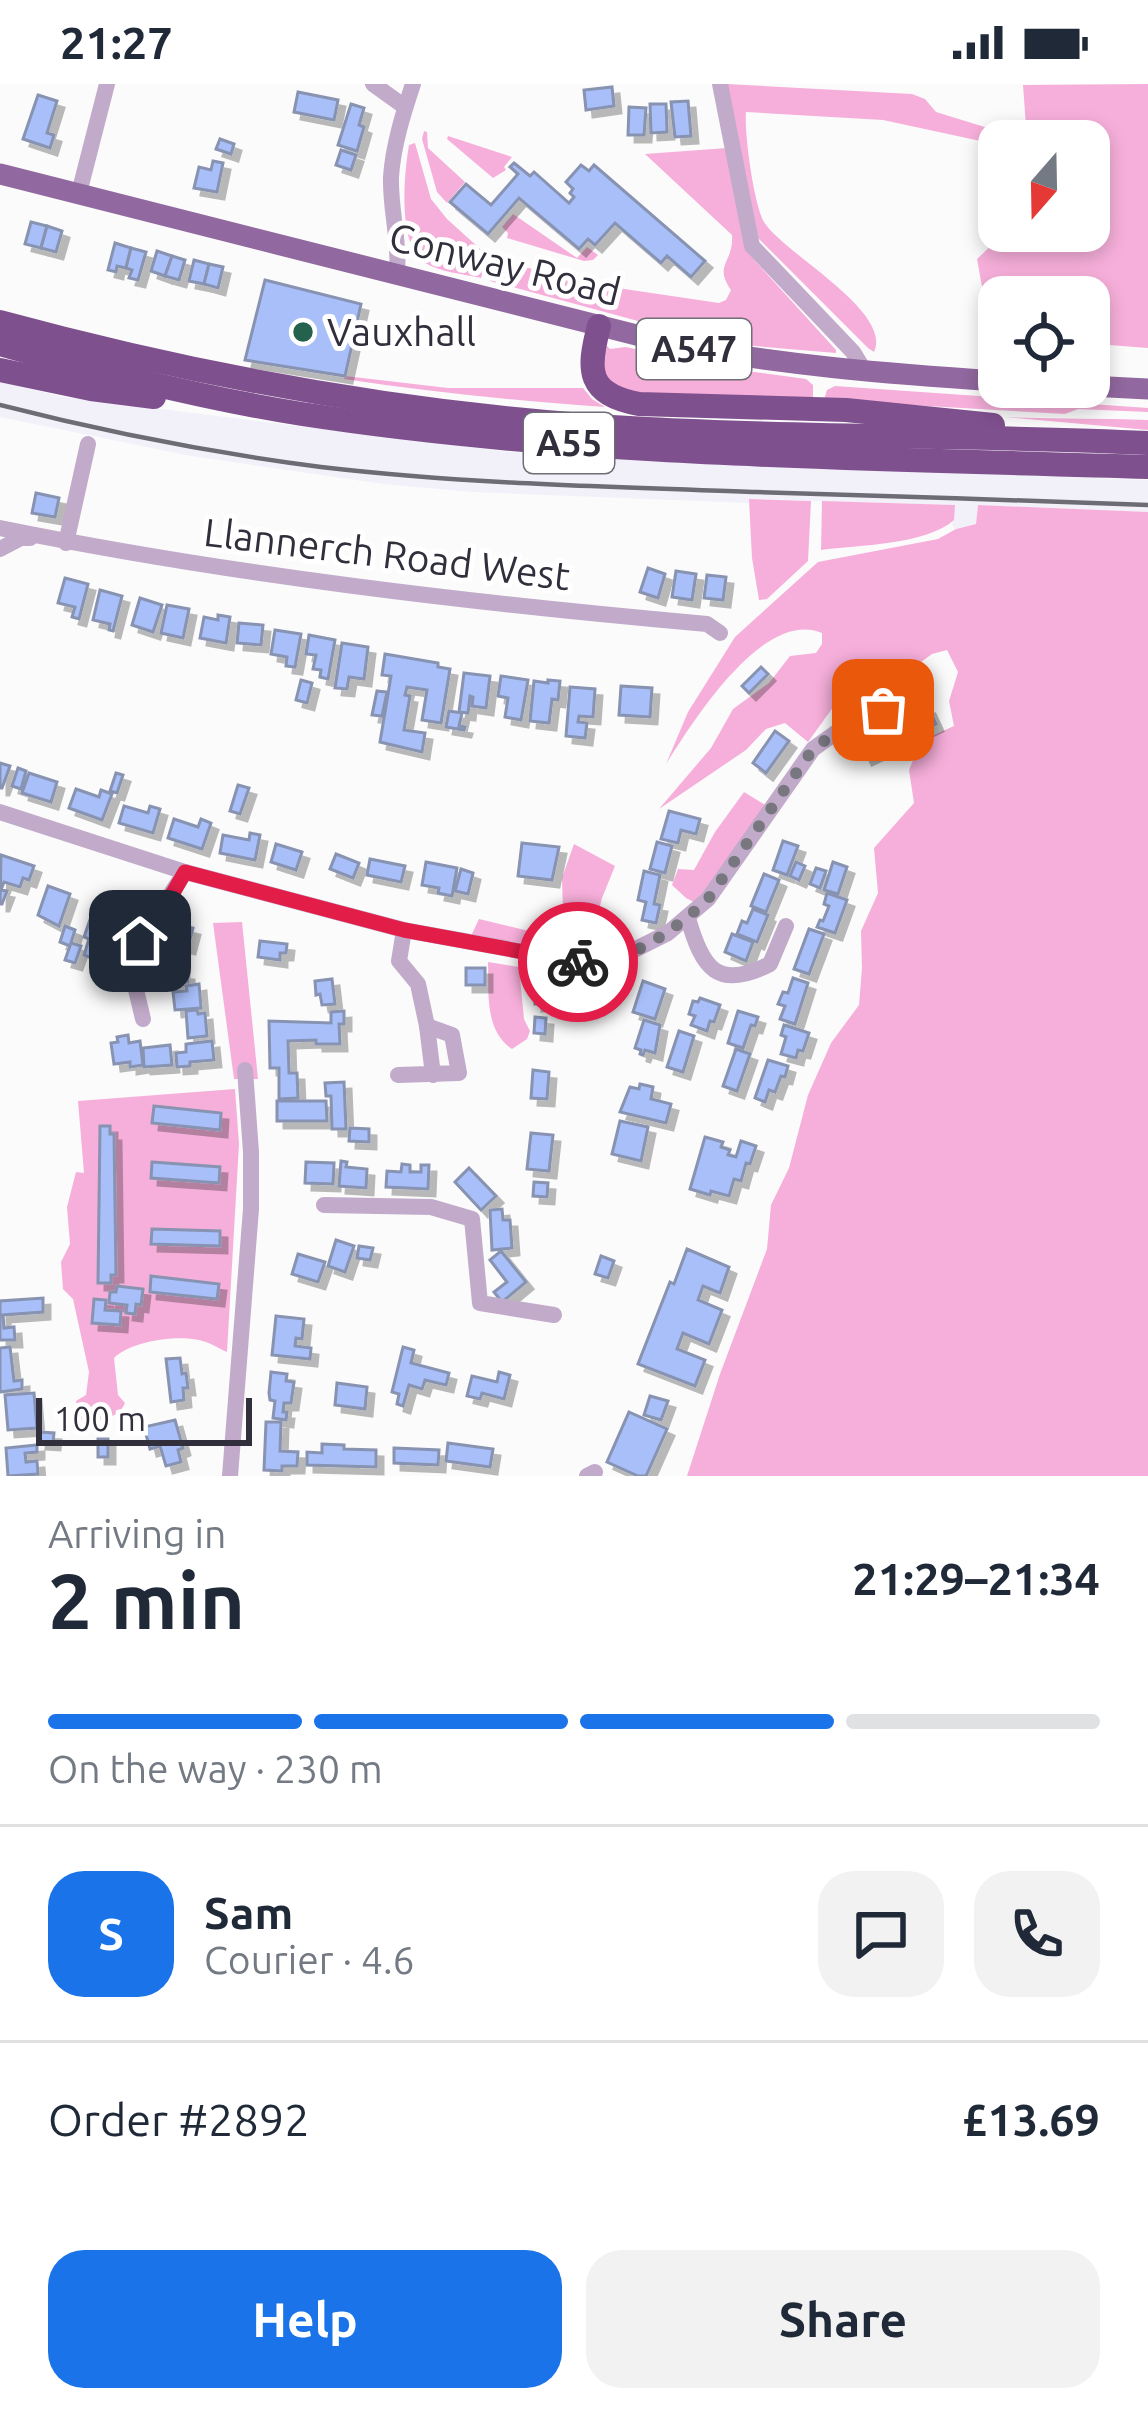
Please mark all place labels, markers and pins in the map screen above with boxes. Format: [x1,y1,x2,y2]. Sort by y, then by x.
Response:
place label: Vauxhall [327,310,476,353]
marker: Vauxhall [290,319,316,345]
pin [832,659,934,761]
pin [89,890,191,992]

